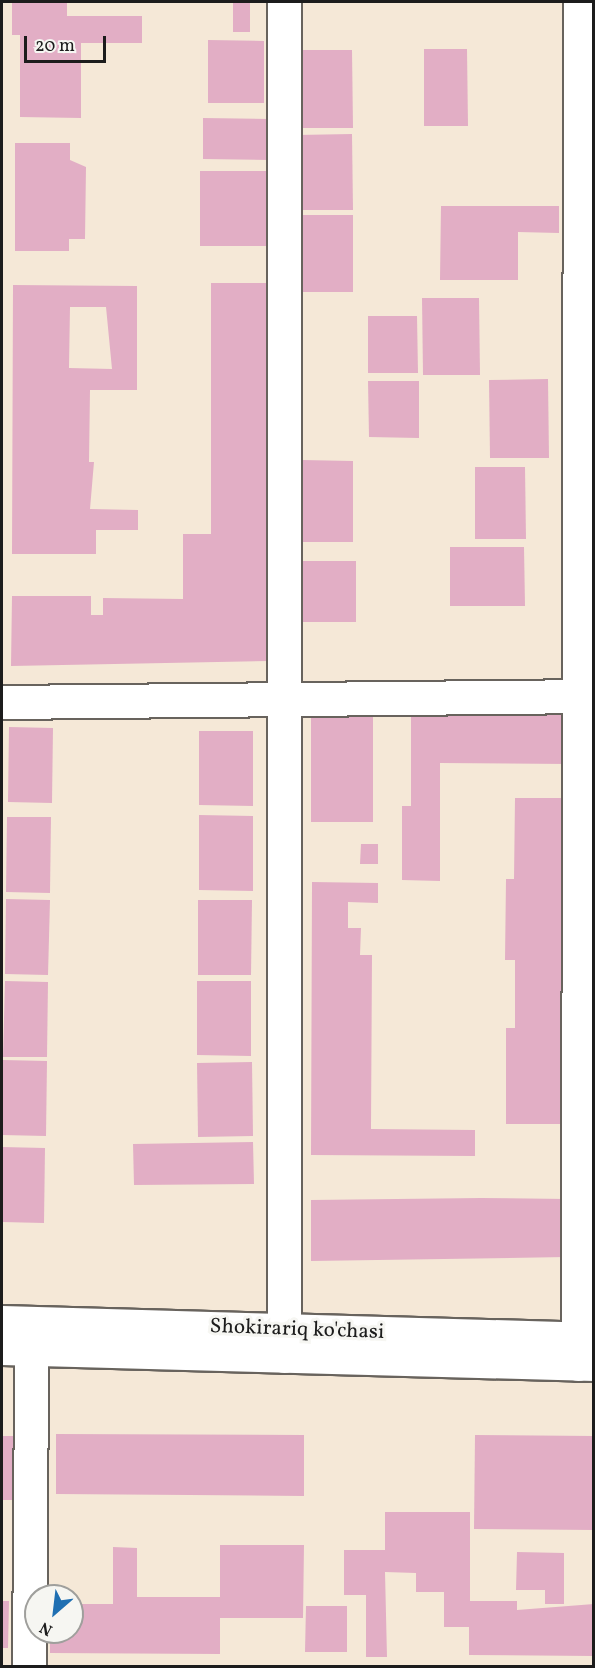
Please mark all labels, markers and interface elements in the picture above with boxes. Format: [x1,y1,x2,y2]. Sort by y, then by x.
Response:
scale bar [27,24,110,62]
text: 20 m [35,34,75,59]
street label: Shokirariq ko'chasi [209,1314,385,1346]
north arrow [24,1584,84,1644]
text: N [36,1616,57,1641]

